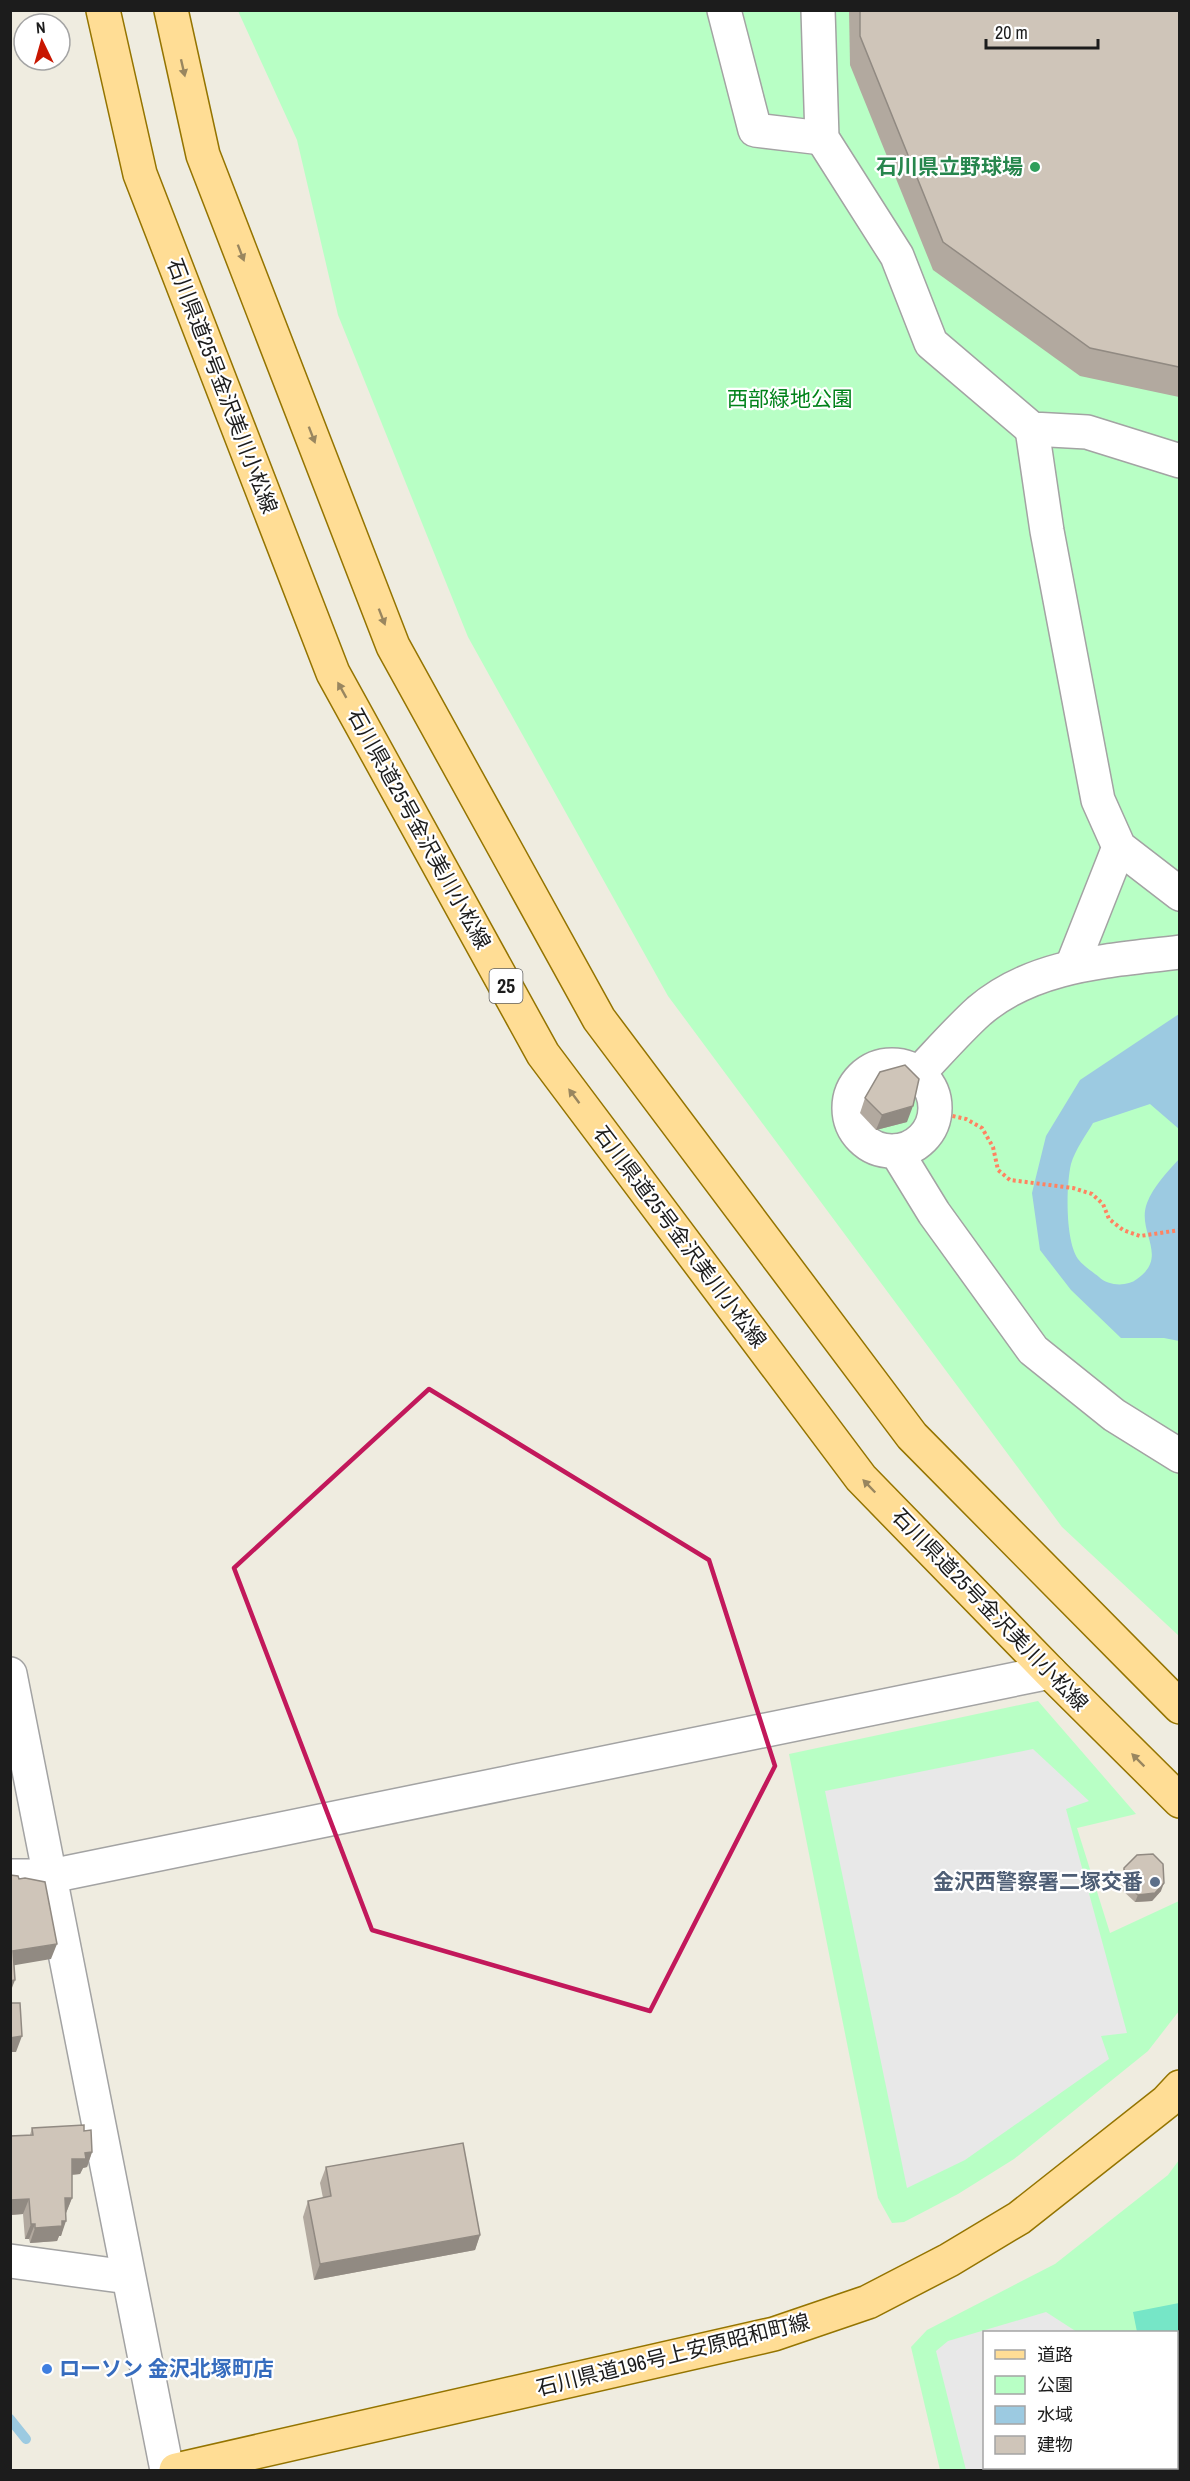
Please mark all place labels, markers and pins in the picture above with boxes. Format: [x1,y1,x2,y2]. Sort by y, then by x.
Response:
place label: 石川県立野球場 [876,152,1023,181]
marker: 石川県立野球場 [1028,160,1042,174]
place label: 金沢西警察署二塚交番 [933,1867,1143,1896]
marker: 金沢西警察署二塚交番 [1148,1875,1162,1889]
place label: ローソン 金沢北塚町店 [59,2354,274,2383]
marker: ローソン 金沢北塚町店 [40,2362,54,2376]

